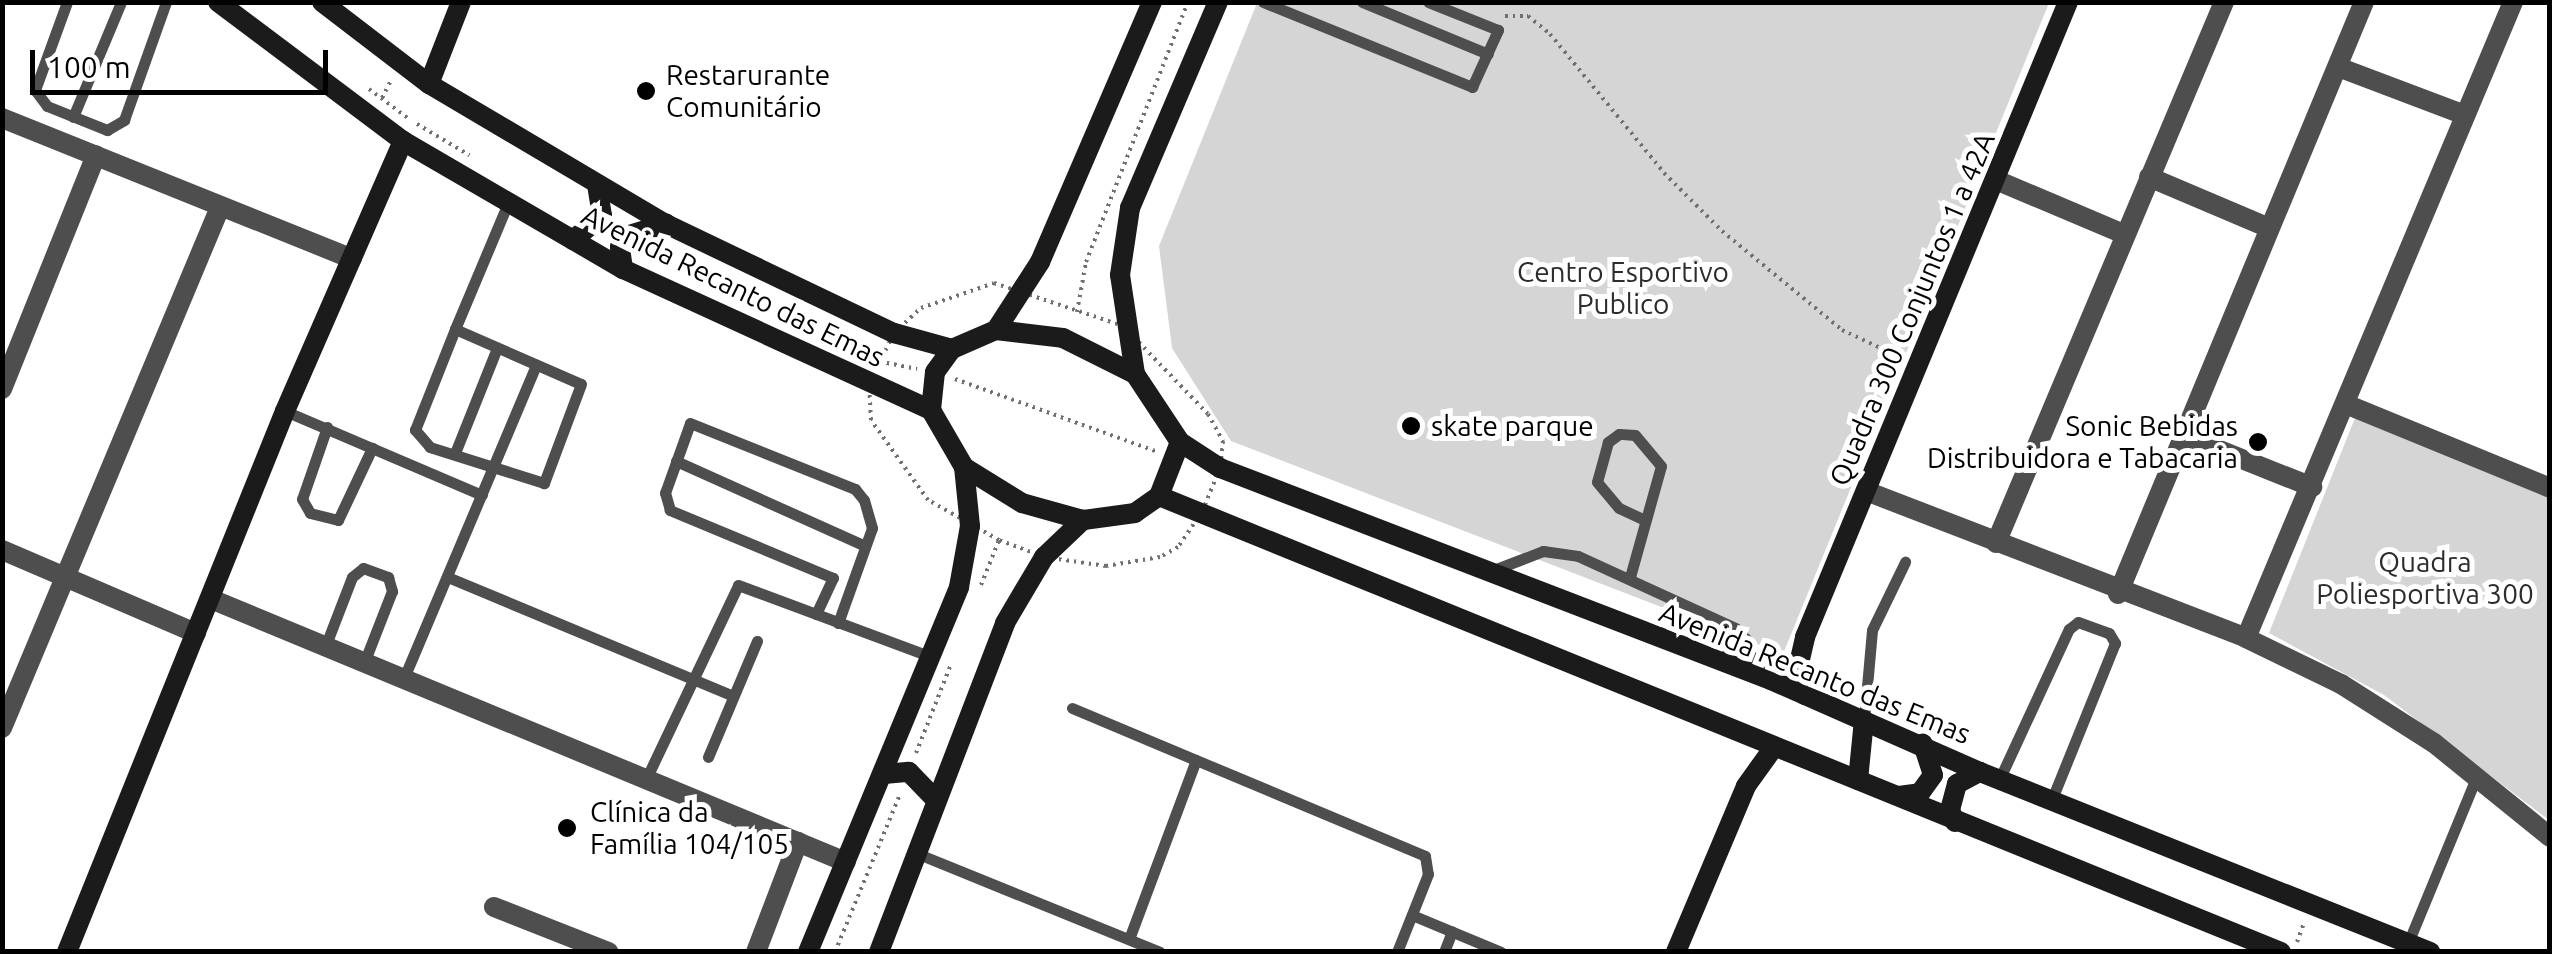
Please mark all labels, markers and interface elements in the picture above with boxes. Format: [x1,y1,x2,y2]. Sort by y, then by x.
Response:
scale bar [35,30,332,92]
text: 100 m [47,50,131,84]
place label: Restarurante Comunitário [666,58,830,124]
marker: Restarurante Comunitário [635,80,657,102]
street label: Quadra 300 Conjuntos 1 a 42A [1822,127,2002,491]
street label: Avenida Recanto das Emas [576,198,890,374]
park label: Centro Esportivo Publico [1517,255,1729,321]
place label: skate parque [1431,409,1594,443]
place label: Sonic Bebidas Distribuidora e Tabacaria [1927,409,2238,475]
marker: skate parque [1400,415,1422,437]
marker: Sonic Bebidas Distribuidora e Tabacaria [2247,431,2269,453]
park label: Quadra Poliesportiva 300 [2316,545,2534,611]
street label: Avenida Recanto das Emas [1655,595,1975,751]
place label: Clínica da Família 104/105 [590,795,789,861]
marker: Clínica da Família 104/105 [554,815,580,841]

